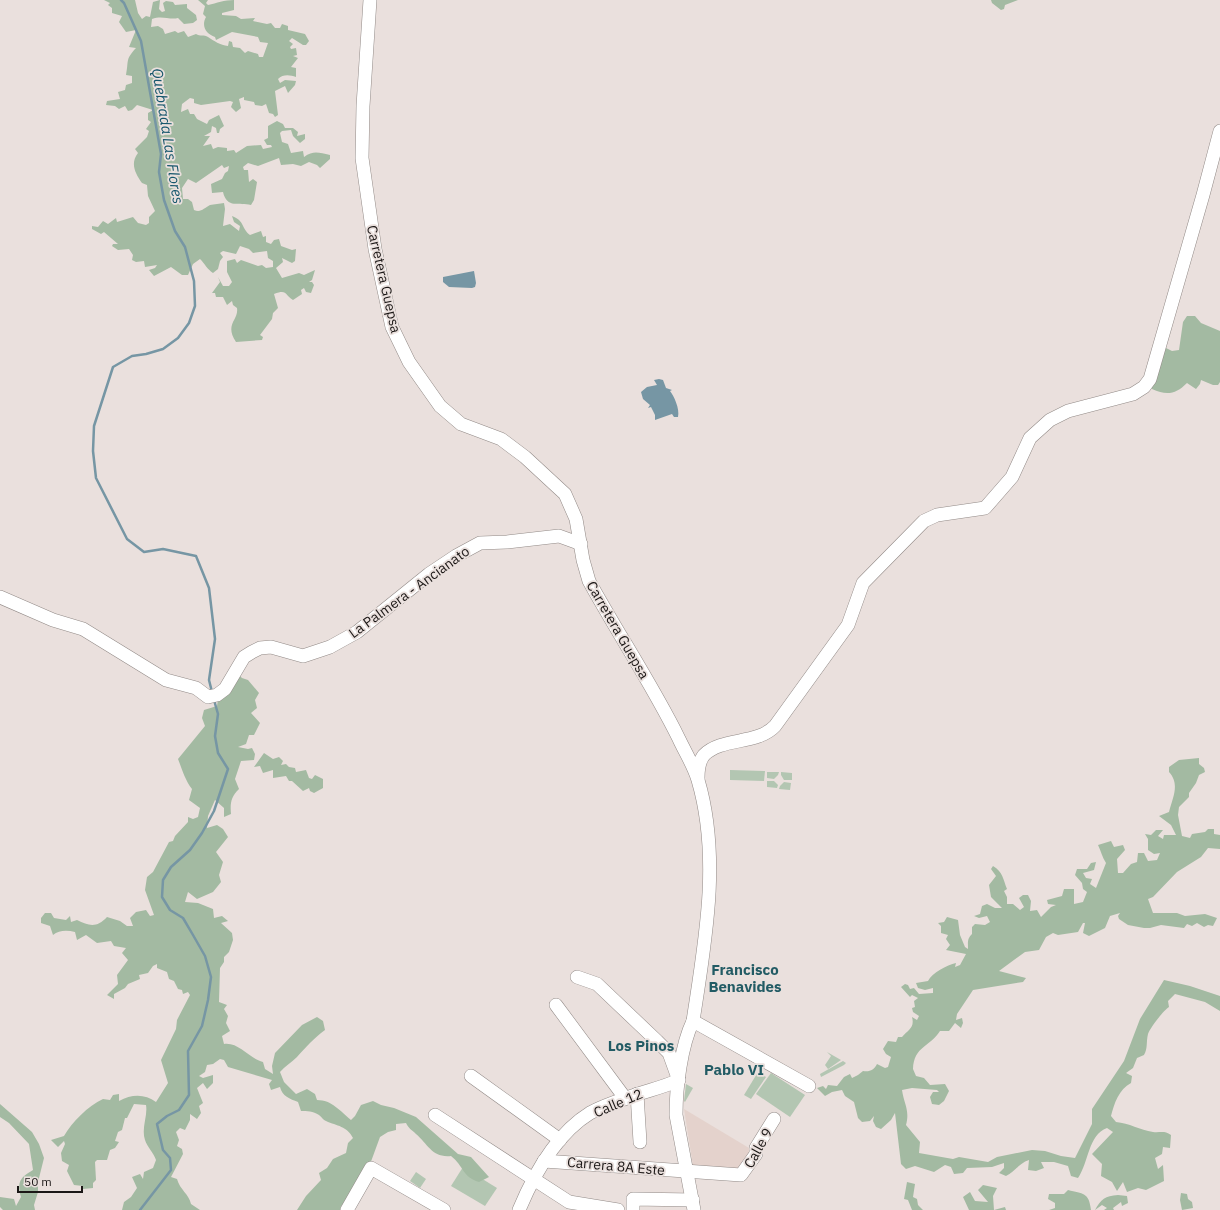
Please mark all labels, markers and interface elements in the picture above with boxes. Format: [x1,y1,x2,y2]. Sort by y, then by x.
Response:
water label: Quebrada Las Flores [148,67,188,205]
street label: Carretera Guepsa [363,223,405,335]
street label: La Palmera - Ancianato [345,542,473,642]
street label: Carretera Guepsa [583,578,654,683]
district label: Francisco Benavides [708,960,782,996]
district label: Los Pinos [608,1036,675,1055]
district label: Pablo VI [704,1060,764,1079]
street label: Calle 12 [591,1085,645,1121]
street label: Calle 9 [740,1125,776,1171]
street label: Carrera 8A Este [566,1153,666,1179]
scale bar [18,1168,82,1194]
text: 50 m [24,1174,52,1189]

